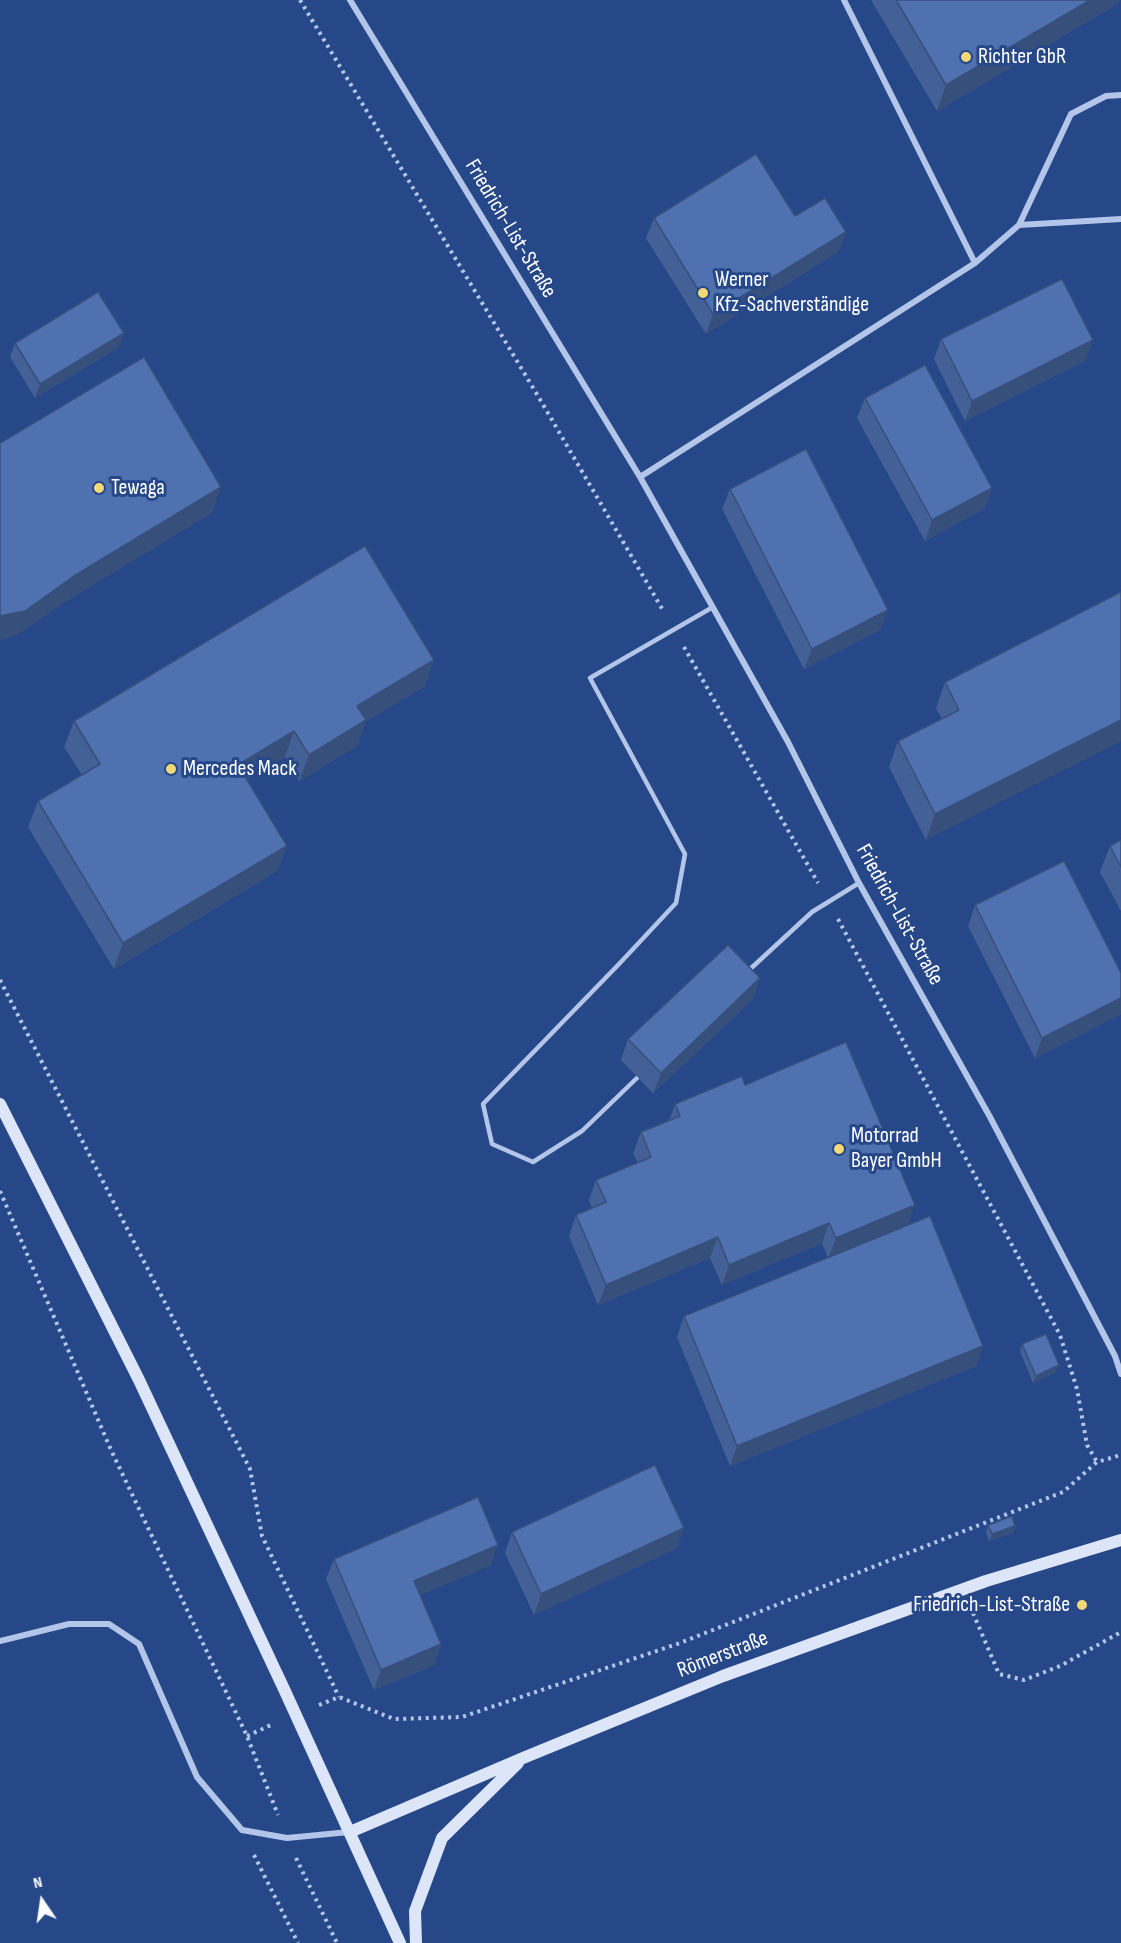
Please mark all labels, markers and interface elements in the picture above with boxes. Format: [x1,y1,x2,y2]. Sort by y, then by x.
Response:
place label: Richter GbR [978,44,1066,70]
marker: Richter GbR [959,50,973,64]
street label: Friedrich-List-Straße [458,155,562,303]
place label: Werner Kfz-Sachverständige [715,267,869,318]
marker: Werner Kfz-Sachverständige [696,286,710,300]
place label: Tewaga [111,475,165,501]
marker: Tewaga [92,481,106,495]
place label: Mercedes Mack [183,756,297,782]
marker: Mercedes Mack [164,762,178,776]
street label: Friedrich-List-Straße [849,840,949,990]
place label: Motorrad Bayer GmbH [851,1123,942,1174]
marker: Motorrad Bayer GmbH [832,1142,846,1156]
place label: Friedrich-List-Straße [913,1592,1070,1618]
marker: Friedrich-List-Straße [1075,1598,1089,1612]
street label: Römerstraße [674,1626,772,1684]
north arrow [12,1871,72,1931]
text: N [32,1873,44,1893]

